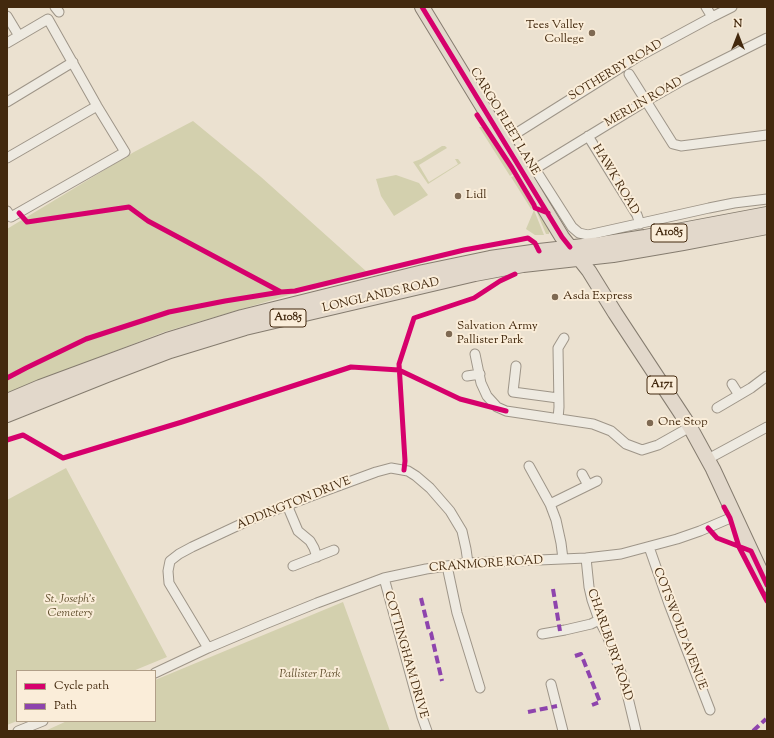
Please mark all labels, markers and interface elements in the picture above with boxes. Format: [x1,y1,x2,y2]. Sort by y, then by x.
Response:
north arrow [718,16,758,56]
text: N [734,16,742,32]
place label: Tees Valley College [526,19,584,47]
marker: Tees Valley College [587,28,597,38]
street label: SOTHERBY ROAD [567,37,665,105]
street label: CARGO FLEET LANE [466,66,542,178]
street label: MERLIN ROAD [603,75,685,131]
street label: HAWK ROAD [588,142,642,218]
place label: Lidl [466,189,487,203]
marker: Lidl [453,191,463,201]
road number: A1085 [651,224,687,242]
street label: LONGLANDS ROAD [321,276,441,316]
place label: Asda Express [563,290,632,304]
marker: Asda Express [550,292,560,302]
road number: A1085 [270,309,306,327]
place label: Salvation Army Pallister Park [457,320,538,348]
marker: Salvation Army Pallister Park [444,329,454,339]
road number: A171 [647,376,677,394]
place label: One Stop [658,416,708,430]
marker: One Stop [645,418,655,428]
street label: ADDINGTON DRIVE [235,475,353,533]
street label: CRANMORE ROAD [428,554,544,576]
street label: COTSWOLD AVENUE [649,566,709,692]
street label: CHARLBURY ROAD [583,587,635,703]
street label: COTTINGHAM DRIVE [380,590,430,720]
park label: St. Joseph's Cemetery [45,593,95,621]
park label: Pallister Park [279,668,341,682]
legend [16,670,156,722]
text: Cycle path [54,677,109,695]
text: Path [54,697,77,715]

